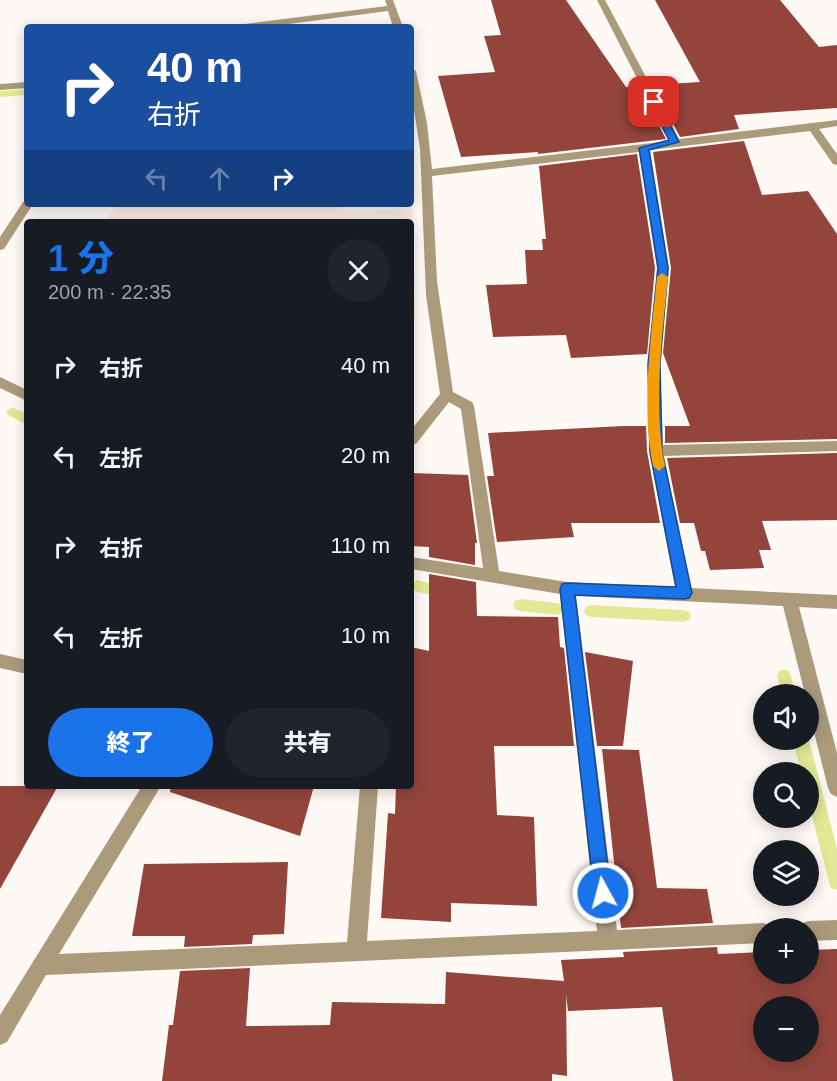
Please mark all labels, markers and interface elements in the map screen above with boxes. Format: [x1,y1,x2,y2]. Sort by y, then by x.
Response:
text: 40 m [147,44,243,91]
icon: right [48,48,126,126]
pin [628,76,679,127]
icon: arrive [637,85,670,118]
text: 右折 [147,100,201,130]
icon: left [140,162,173,195]
icon: ahead [203,162,236,195]
icon: right [266,162,299,195]
text: 1 分 [48,238,114,279]
button: close [327,239,390,302]
text: 200 m · 22:35 [48,281,171,303]
icon: right [48,350,81,383]
text: 40 m [341,353,390,378]
text: 右折 [99,356,143,381]
icon: left [48,440,81,473]
text: 20 m [341,443,390,468]
text: 左折 [99,446,143,471]
icon: right [48,530,81,563]
text: 110 m [330,533,390,558]
text: 右折 [99,536,143,561]
icon: left [48,620,81,653]
text: 10 m [341,623,390,648]
text: 左折 [99,626,143,651]
map controls [753,684,819,1062]
button: sound [753,684,819,750]
button: 終了 [48,708,213,777]
button: 共有 [225,708,390,777]
button: search [753,762,819,828]
button: layers [753,840,819,906]
position arrow [571,861,635,925]
button: + [753,918,819,984]
button: − [753,996,819,1062]

